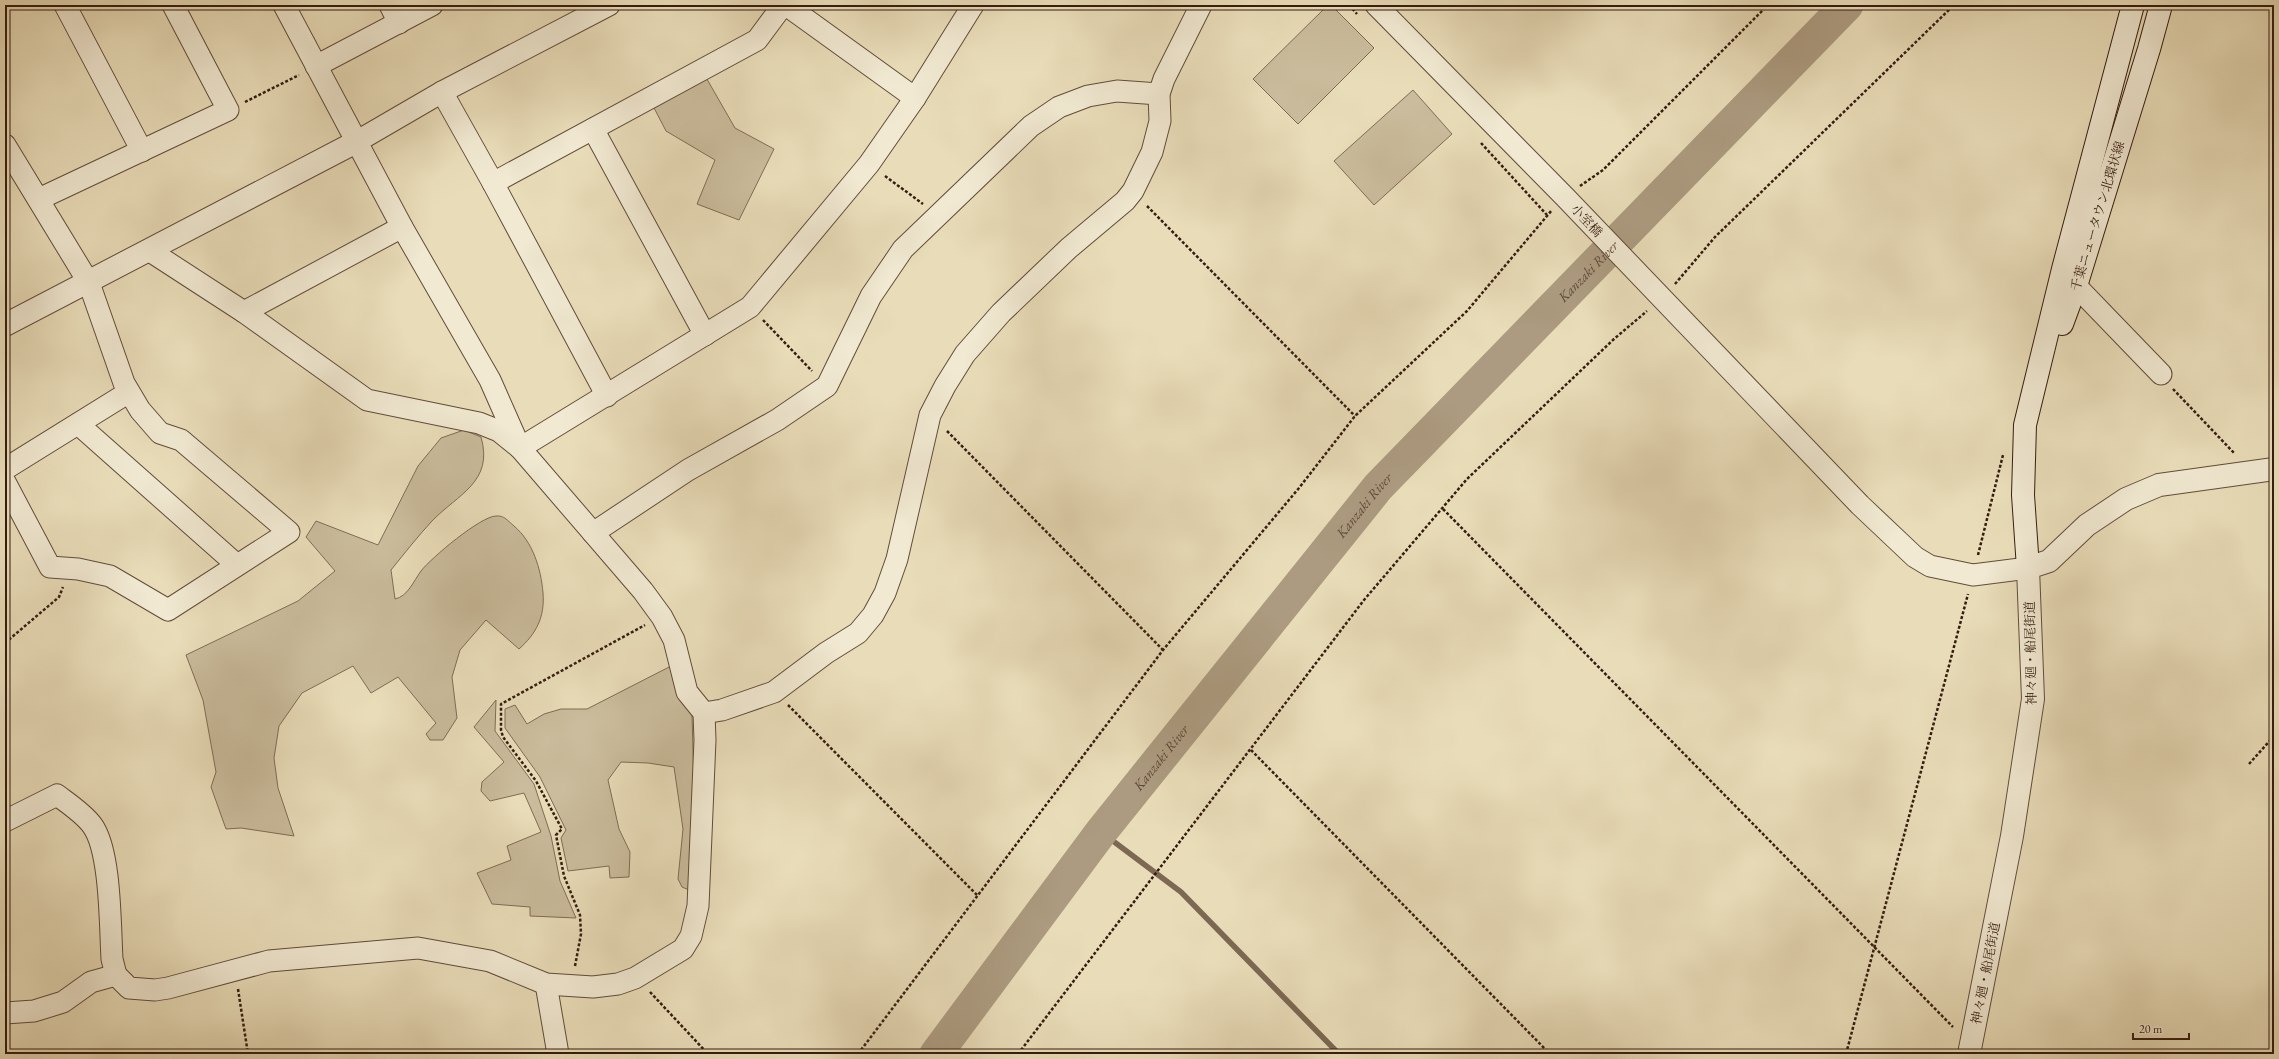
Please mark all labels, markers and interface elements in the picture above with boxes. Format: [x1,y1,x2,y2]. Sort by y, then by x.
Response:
street label: 千葉ニュータウン北環状線 [2067,139,2128,293]
street label: 小室橋 [1567,200,1606,240]
water label: Kanzaki River [1553,236,1622,307]
water label: Kanzaki River [1331,468,1396,542]
street label: 神々廻・船尾街道 [2021,601,2040,705]
water label: Kanzaki River [1128,721,1193,795]
street label: 神々廻・船尾街道 [1967,920,2004,1026]
scale bar [2133,1015,2189,1041]
text: 20 m [2139,1021,2163,1037]

